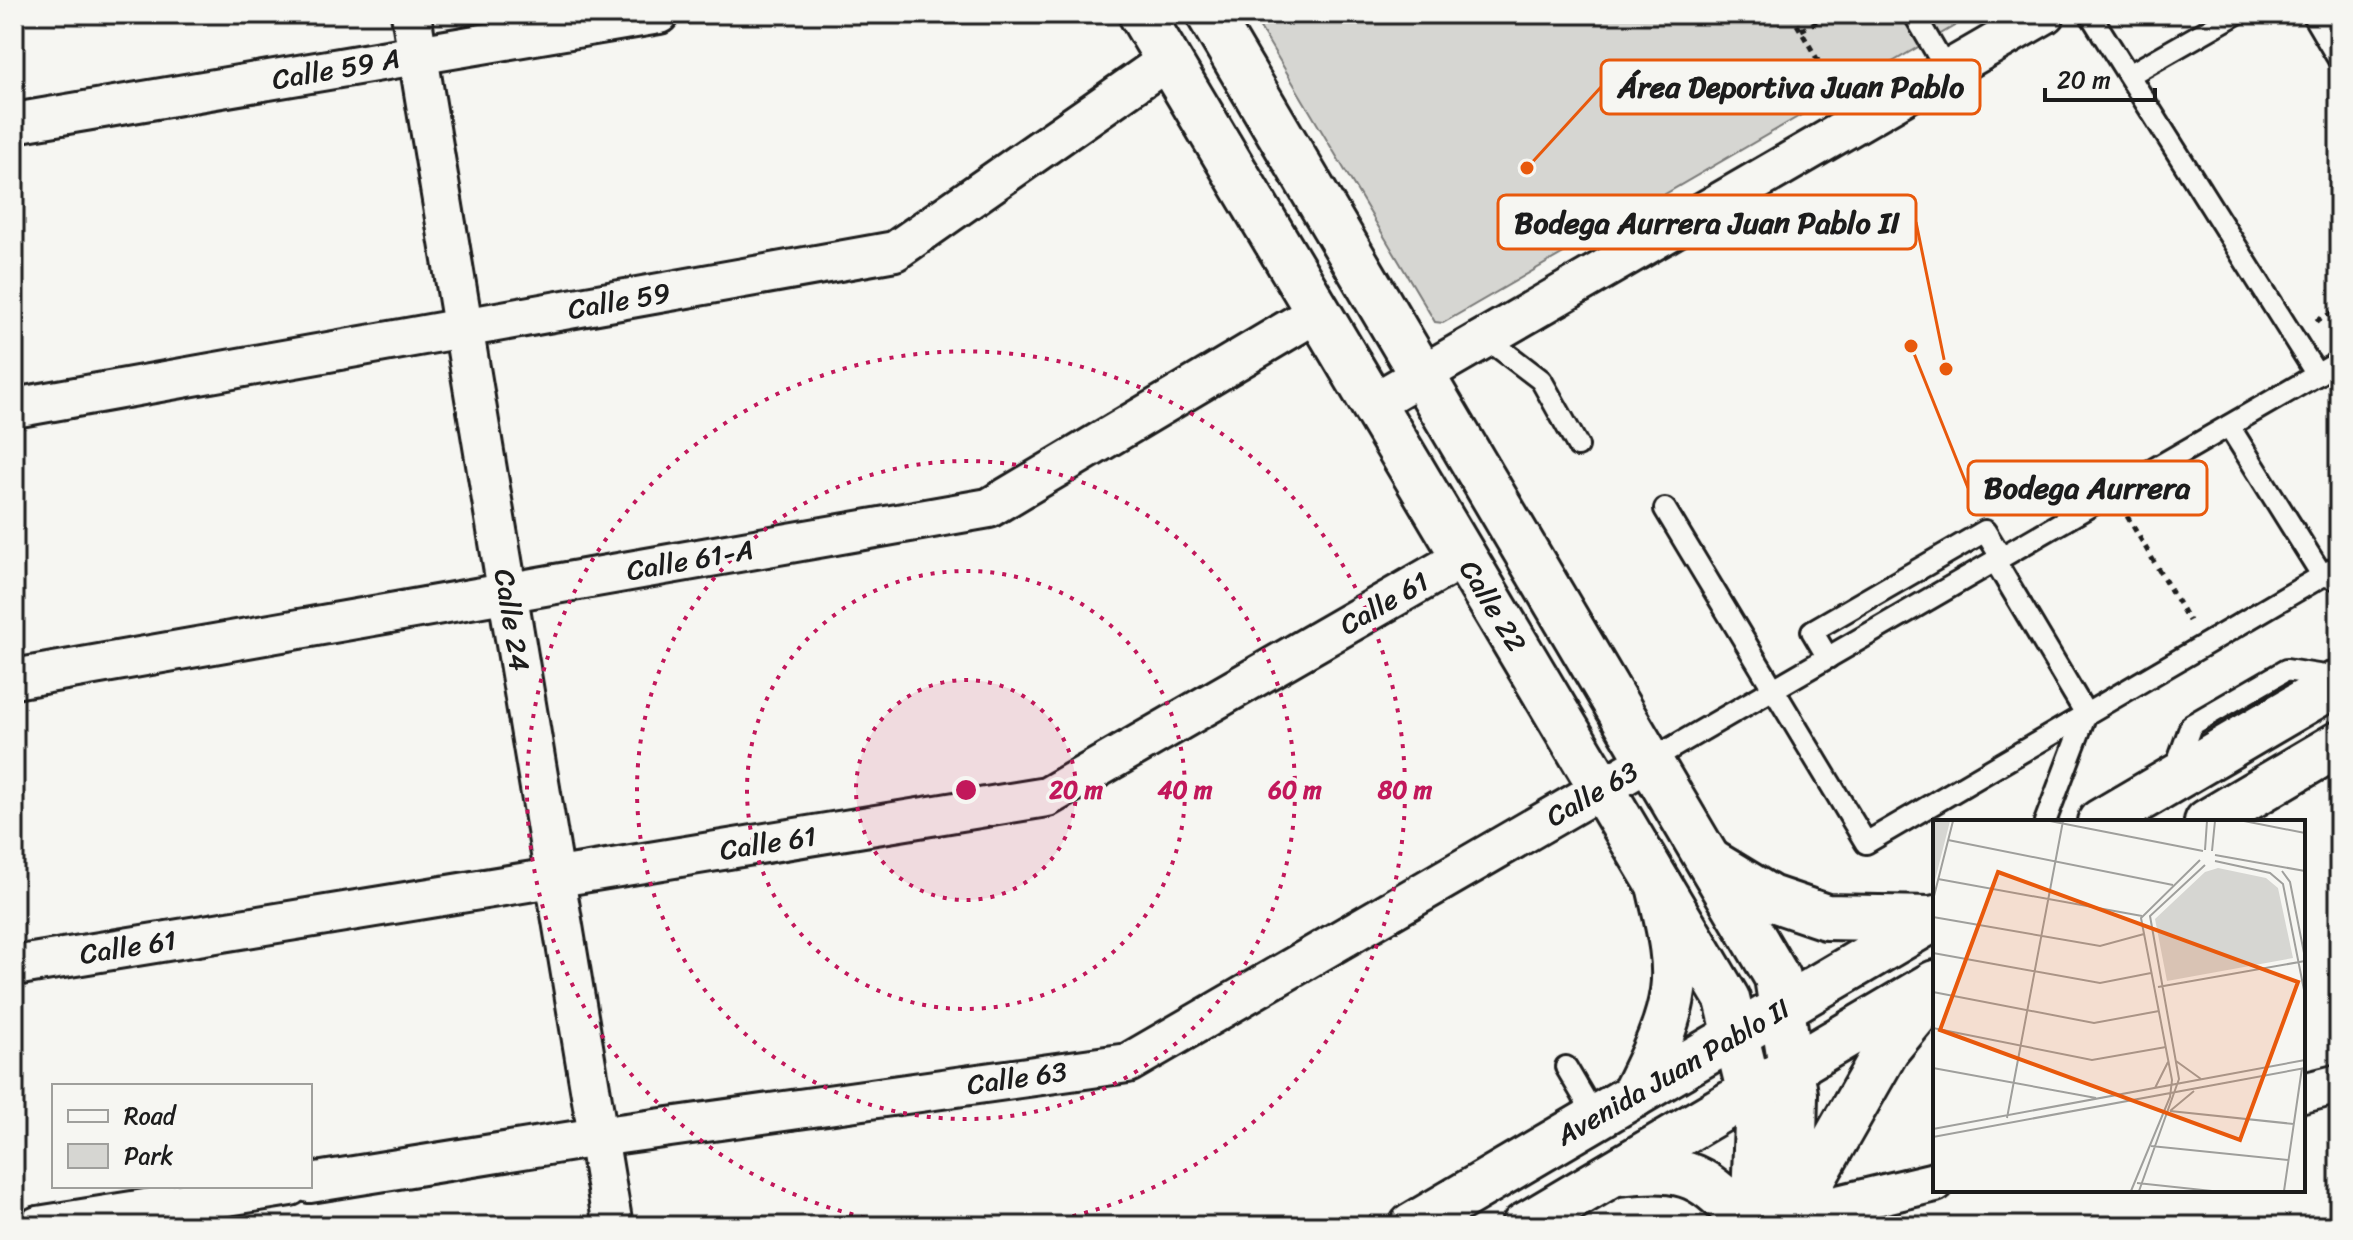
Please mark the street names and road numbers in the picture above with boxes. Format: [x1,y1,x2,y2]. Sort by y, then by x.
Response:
street label: Calle 59 A [268,34,404,104]
street label: Calle 59 [564,268,674,334]
street label: Calle 61-A [623,525,757,595]
street label: Calle 22 [1446,550,1540,662]
street label: Calle 61 [1330,558,1438,648]
street label: Calle 24 [480,565,544,675]
street label: Calle 63 [1536,748,1648,840]
street label: Calle 61 [716,811,820,875]
street label: Calle 61 [76,915,180,979]
street label: Avenida Juan Pablo II [1546,985,1800,1160]
street label: Calle 63 [964,1047,1070,1109]

